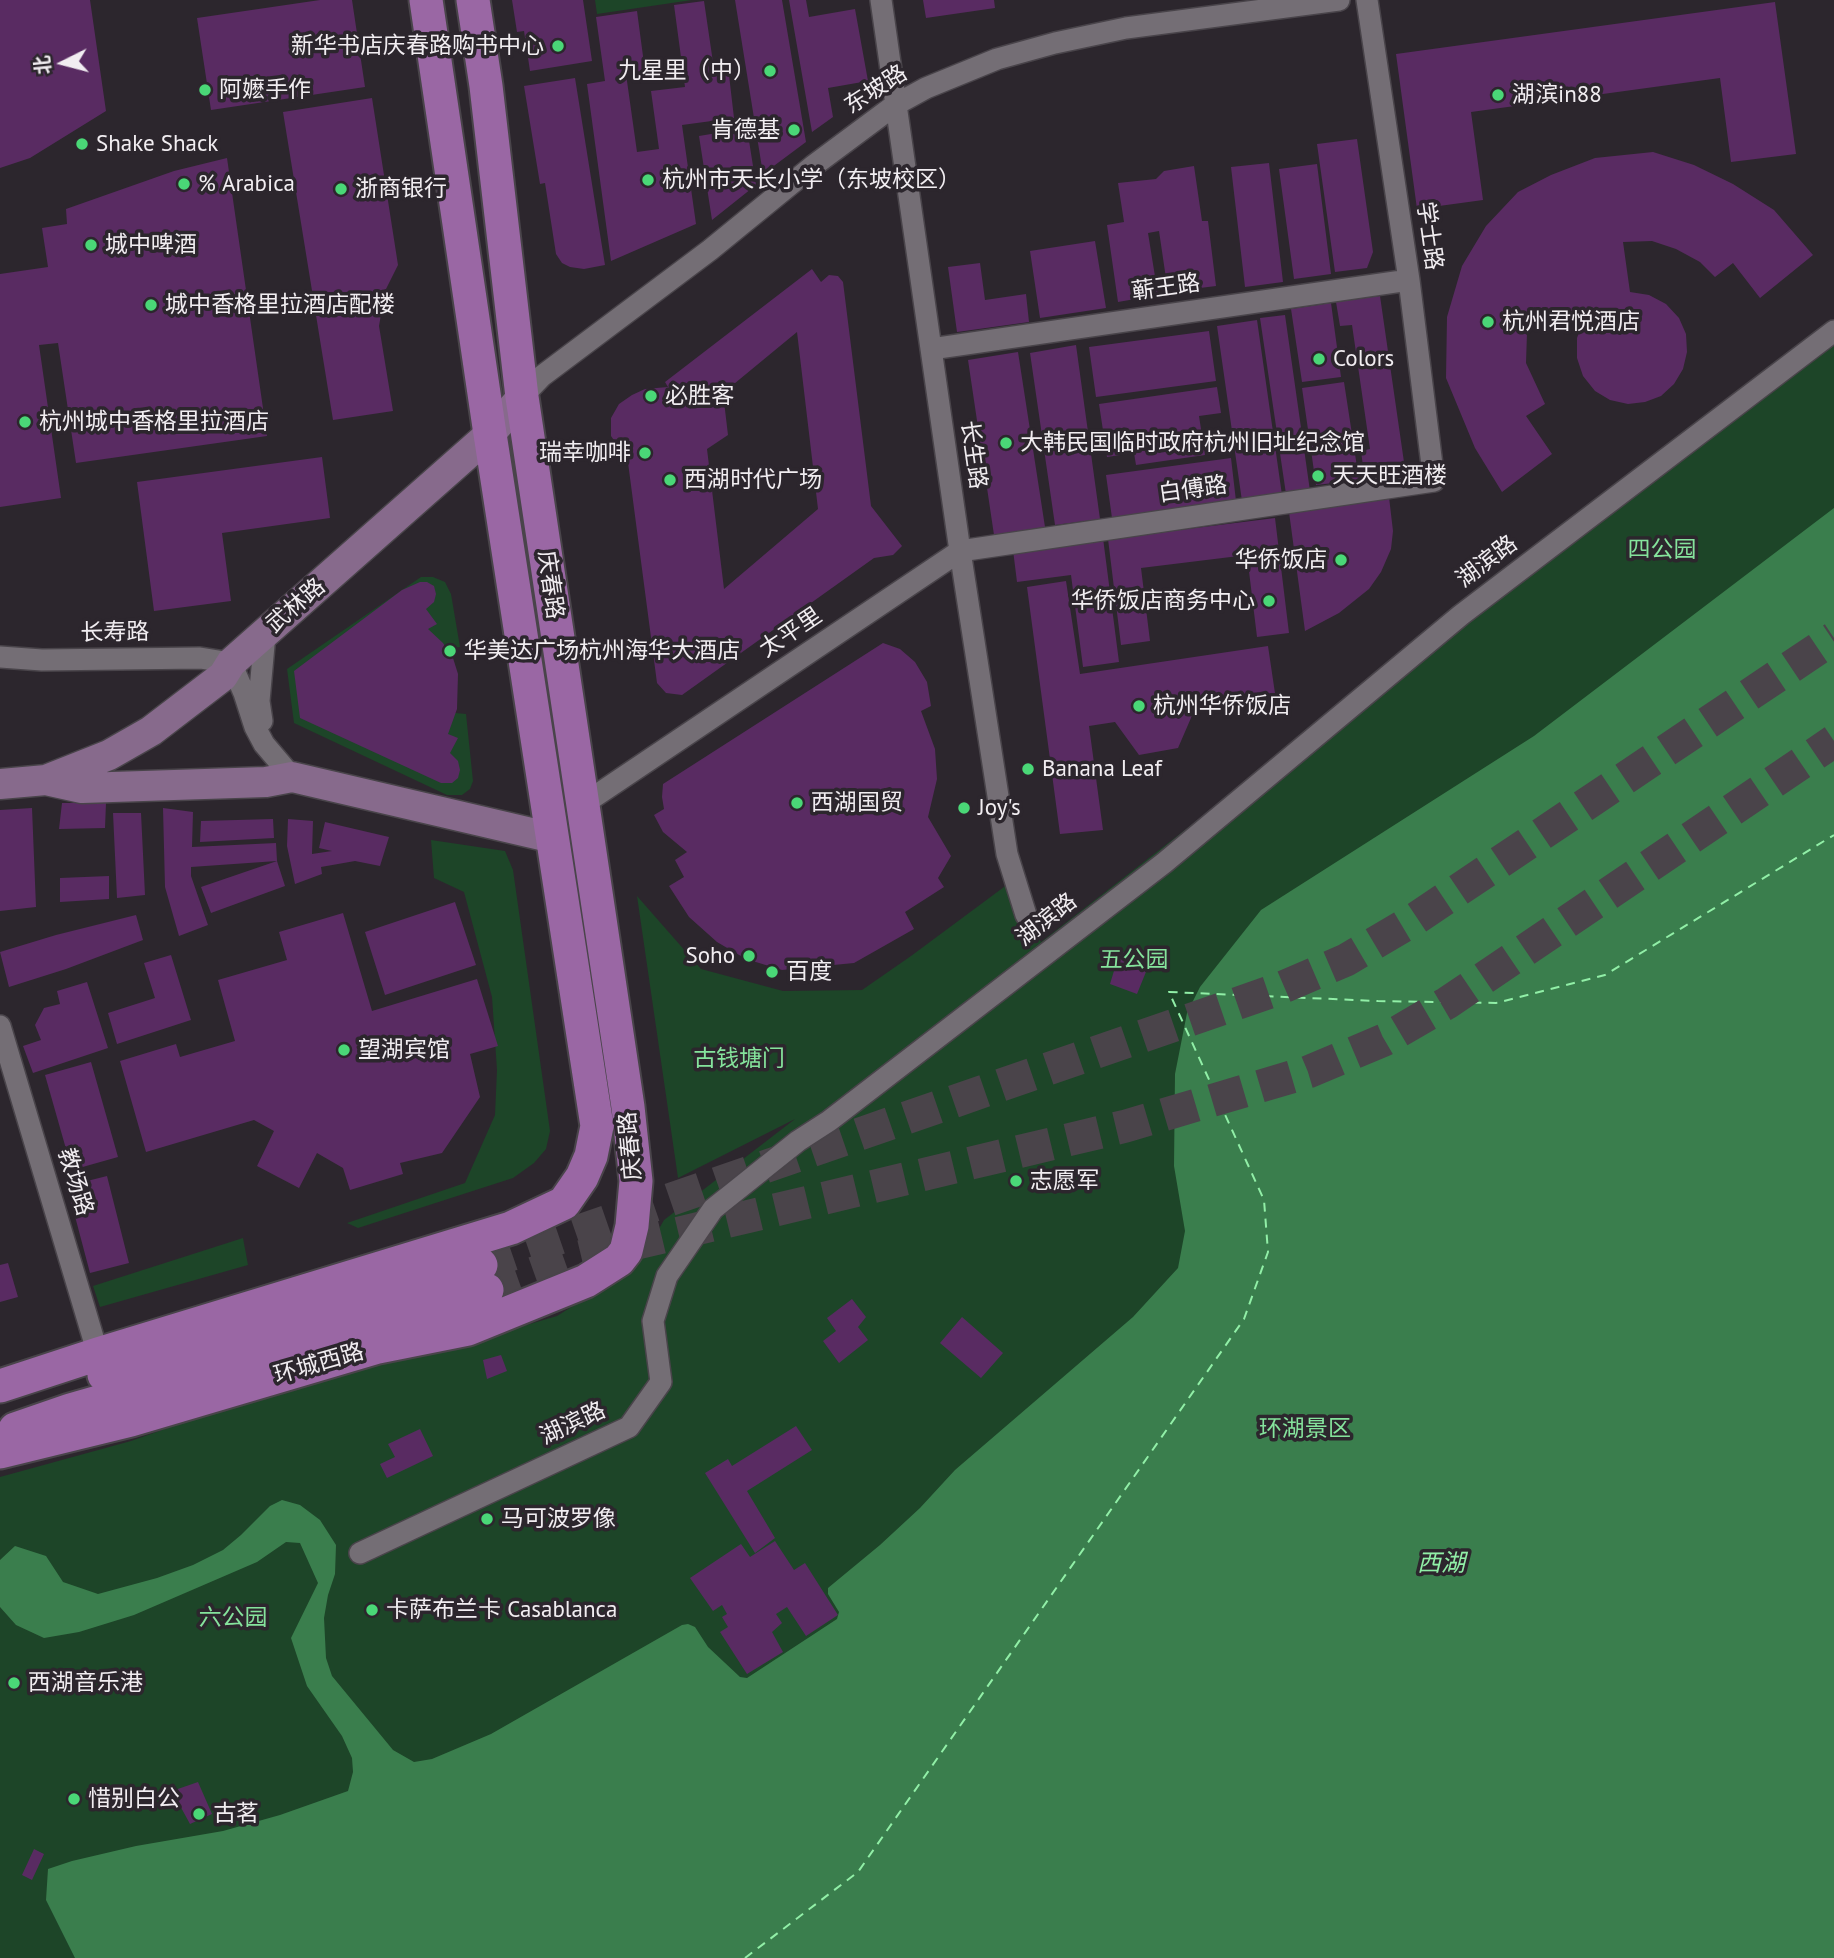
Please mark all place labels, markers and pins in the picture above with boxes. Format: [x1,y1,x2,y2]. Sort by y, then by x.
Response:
place label: 新华书店庆春路购书中心 [291,32,544,60]
marker: 新华书店庆春路购书中心 [550,38,566,54]
place label: 九星里（中） [618,57,756,85]
marker: 九星里（中） [762,63,778,79]
place label: 阿嬷手作 [219,76,311,104]
place label: 湖滨in88 [1512,81,1602,109]
marker: 阿嬷手作 [197,82,213,98]
marker: 湖滨in88 [1490,87,1506,103]
place label: 肯德基 [711,116,780,144]
marker: 肯德基 [786,122,802,138]
place label: Shake Shack [96,130,218,158]
marker: Shake Shack [74,136,90,152]
place label: 杭州市天长小学（东坡校区） [662,166,961,194]
place label: % Arabica [198,170,295,198]
marker: 杭州市天长小学（东坡校区） [640,172,656,188]
place label: 浙商银行 [355,175,447,203]
marker: % Arabica [176,176,192,192]
marker: 浙商银行 [333,181,349,197]
place label: 城中啤酒 [105,231,197,259]
marker: 城中啤酒 [83,237,99,253]
place label: 城中香格里拉酒店配楼 [165,291,395,319]
marker: 城中香格里拉酒店配楼 [143,297,159,313]
place label: 杭州君悦酒店 [1502,308,1640,336]
marker: 杭州君悦酒店 [1480,314,1496,330]
place label: Colors [1333,345,1394,373]
marker: Colors [1311,351,1327,367]
place label: 必胜客 [665,382,734,410]
marker: 必胜客 [643,388,659,404]
place label: 杭州城中香格里拉酒店 [39,408,269,436]
marker: 杭州城中香格里拉酒店 [17,414,33,430]
place label: 大韩民国临时政府杭州旧址纪念馆 [1020,429,1365,457]
marker: 大韩民国临时政府杭州旧址纪念馆 [998,435,1014,451]
place label: 瑞幸咖啡 [539,439,631,467]
marker: 瑞幸咖啡 [637,445,653,461]
place label: 天天旺酒楼 [1332,462,1447,490]
place label: 西湖时代广场 [684,466,822,494]
marker: 天天旺酒楼 [1310,468,1326,484]
marker: 西湖时代广场 [662,472,678,488]
place label: 华侨饭店 [1235,546,1327,574]
marker: 华侨饭店 [1333,552,1349,568]
place label: 华侨饭店商务中心 [1071,587,1255,615]
marker: 华侨饭店商务中心 [1261,593,1277,609]
place label: 华美达广场杭州海华大酒店 [464,637,740,665]
marker: 华美达广场杭州海华大酒店 [442,643,458,659]
place label: 杭州华侨饭店 [1153,692,1291,720]
marker: 杭州华侨饭店 [1131,698,1147,714]
place label: Banana Leaf [1042,755,1162,783]
marker: Banana Leaf [1020,761,1036,777]
place label: 西湖国贸 [811,789,903,817]
place label: Joy's [978,794,1021,822]
marker: 西湖国贸 [789,795,805,811]
marker: Joy's [956,800,972,816]
place label: Soho [686,942,735,970]
marker: Soho [741,948,757,964]
place label: 百度 [786,958,832,986]
marker: 百度 [764,964,780,980]
place label: 望湖宾馆 [358,1036,450,1064]
marker: 望湖宾馆 [336,1042,352,1058]
place label: 志愿军 [1030,1167,1099,1195]
marker: 志愿军 [1008,1173,1024,1189]
place label: 马可波罗像 [501,1505,616,1533]
marker: 马可波罗像 [479,1511,495,1527]
place label: 卡萨布兰卡 Casablanca [386,1596,617,1624]
marker: 卡萨布兰卡 Casablanca [364,1602,380,1618]
place label: 西湖音乐港 [28,1669,143,1697]
marker: 西湖音乐港 [6,1675,22,1691]
place label: 惜别白公 [88,1785,180,1813]
marker: 惜别白公 [66,1791,82,1807]
place label: 古茗 [213,1800,259,1828]
marker: 古茗 [191,1806,207,1822]

